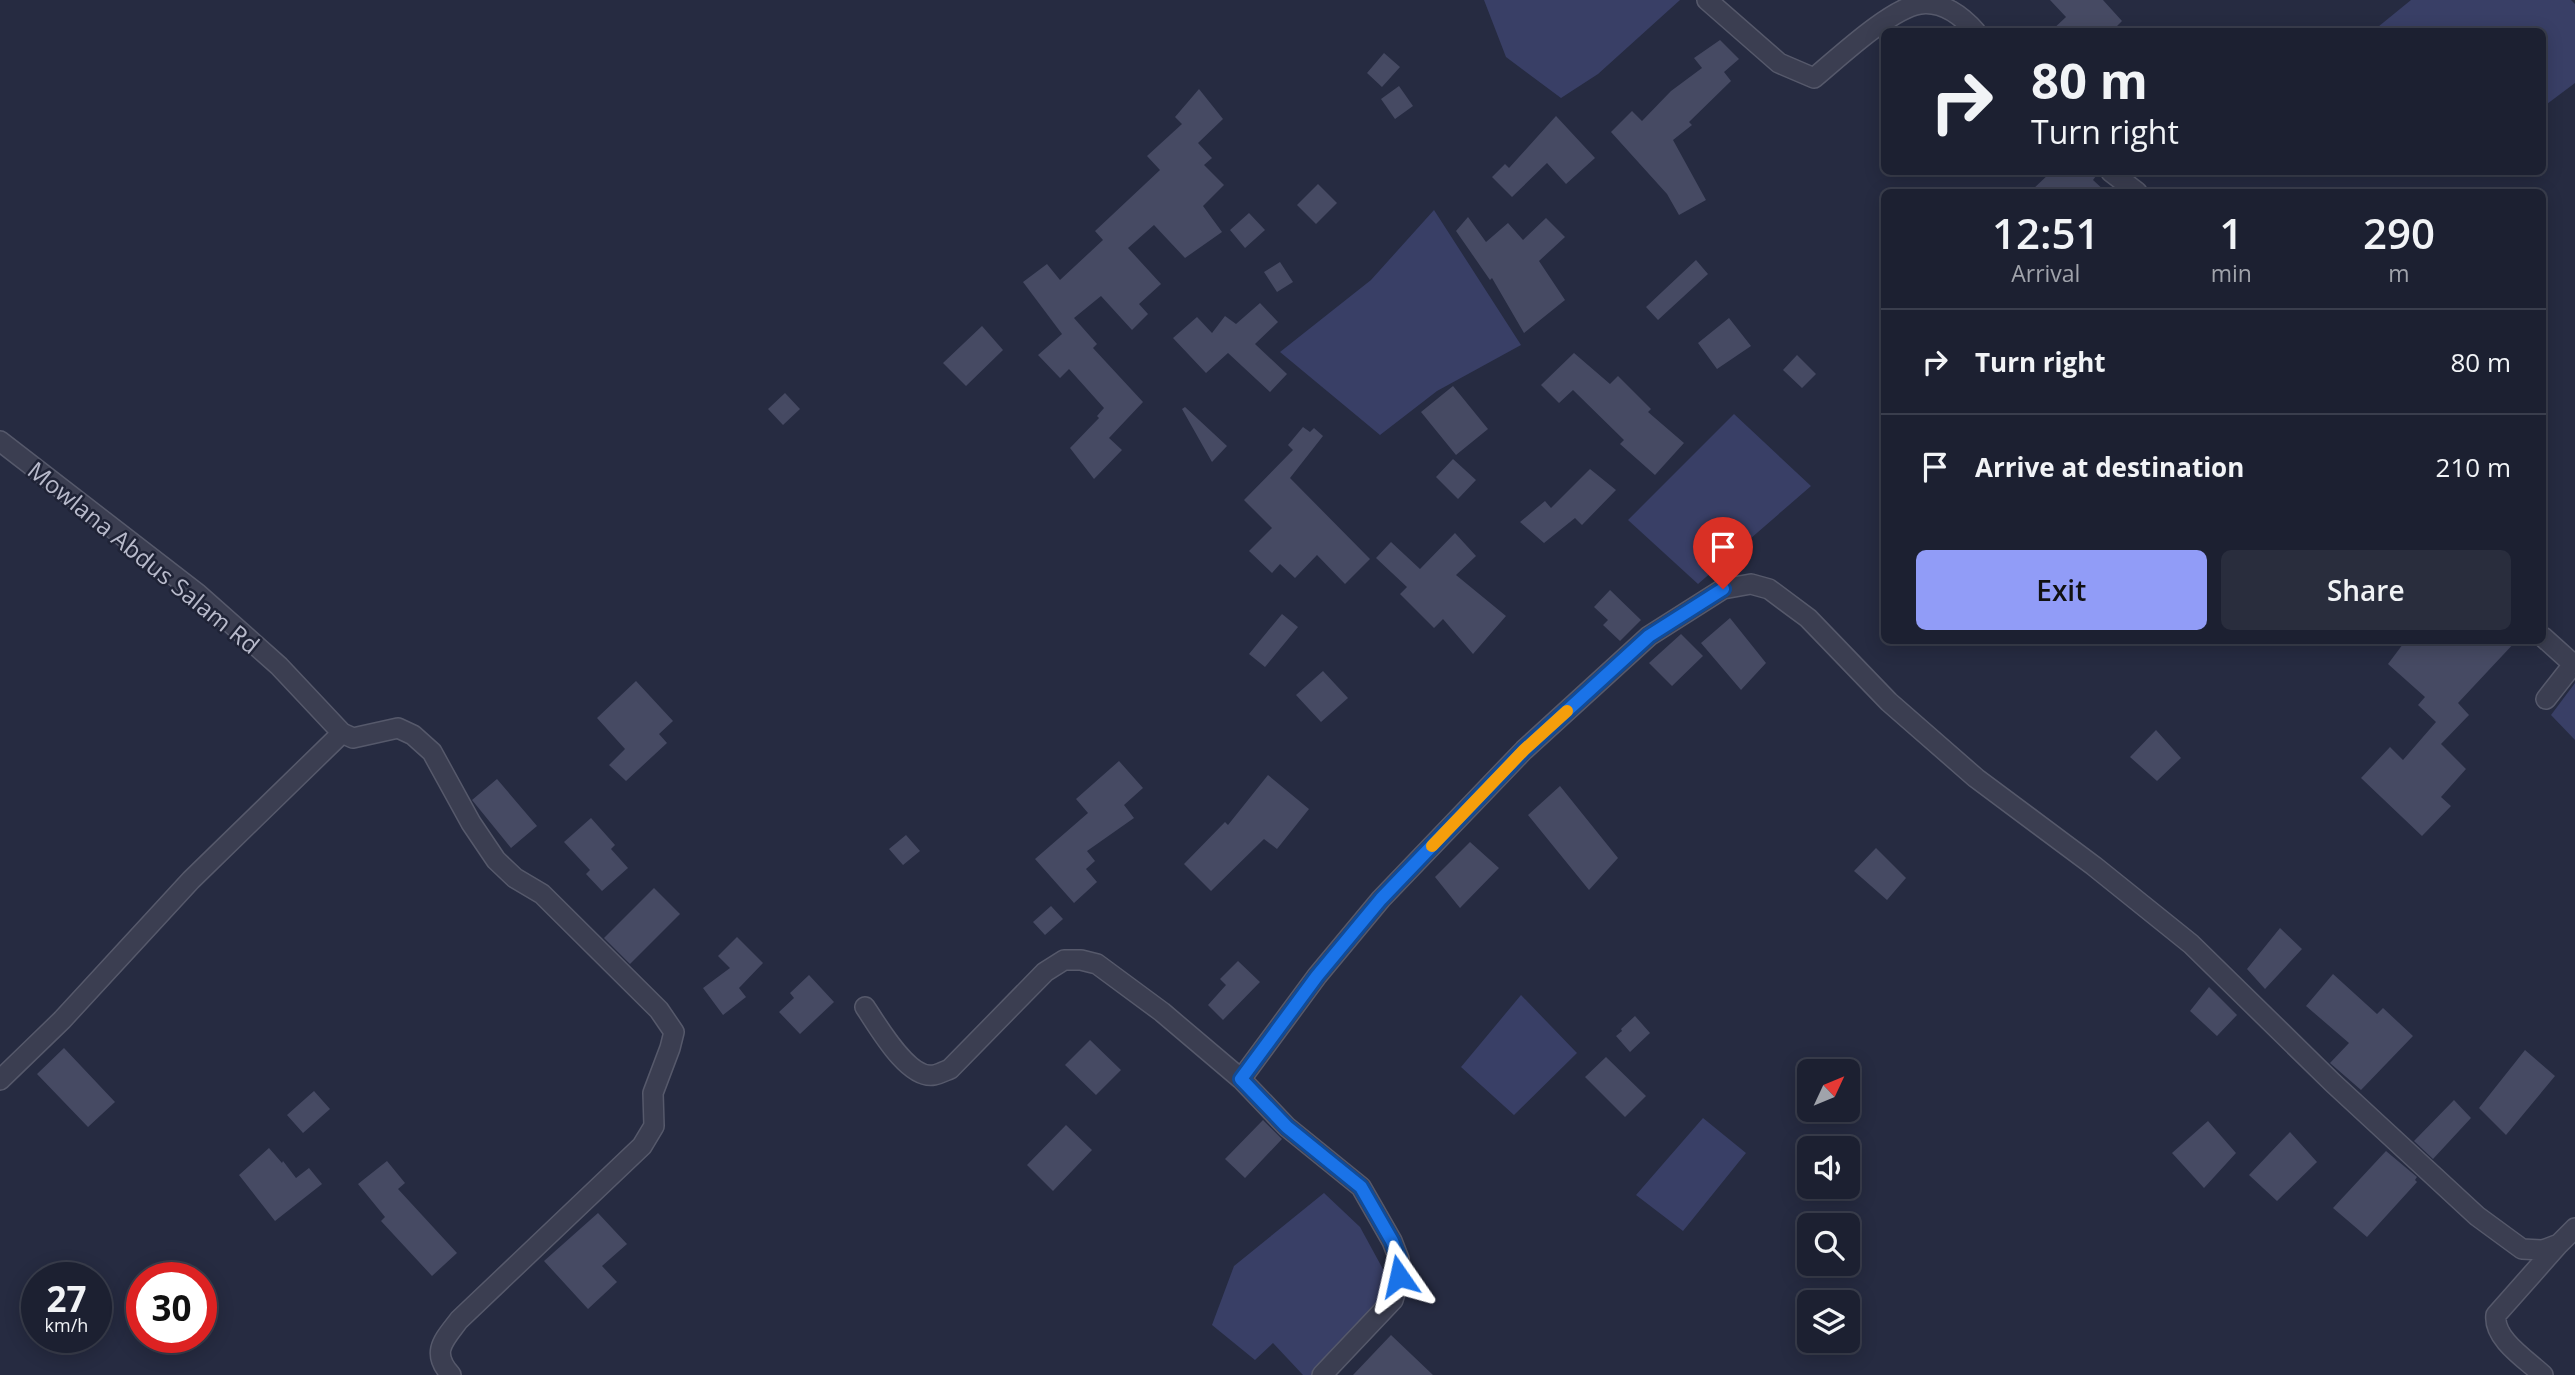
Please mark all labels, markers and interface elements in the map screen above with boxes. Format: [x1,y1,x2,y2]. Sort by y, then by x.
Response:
text: 80 m [2031,47,2148,113]
icon: right [1916,56,2007,147]
text: Turn right [2031,110,2179,153]
text: 12:51 [1992,204,2100,261]
text: 1 [2219,204,2243,261]
text: 290 [2363,204,2435,261]
text: Arrival [2011,257,2080,289]
text: min [2211,257,2252,289]
text: m [2388,257,2410,289]
icon: right [1916,343,1954,381]
text: Turn right [1975,344,2106,380]
text: 80 m [2450,344,2511,380]
icon: arrive [1916,448,1954,486]
text: Arrive at destination [1975,449,2244,485]
text: 210 m [2436,449,2511,485]
street label: Mowlana Abdus Salam Rd [21,453,267,661]
pin [1693,517,1753,589]
icon: arrive [1704,528,1742,566]
button: Exit [1916,550,2207,630]
button: Share [2221,550,2511,630]
north arrow [1797,1059,1860,1122]
map controls [1797,1059,1860,1353]
button: sound [1797,1136,1860,1199]
button: search [1797,1213,1860,1276]
position arrow [1362,1239,1436,1313]
speed limit sign: 30 [126,1262,217,1353]
text: 27 [46,1275,87,1322]
button: layers [1797,1290,1860,1353]
text: km/h [45,1313,88,1337]

